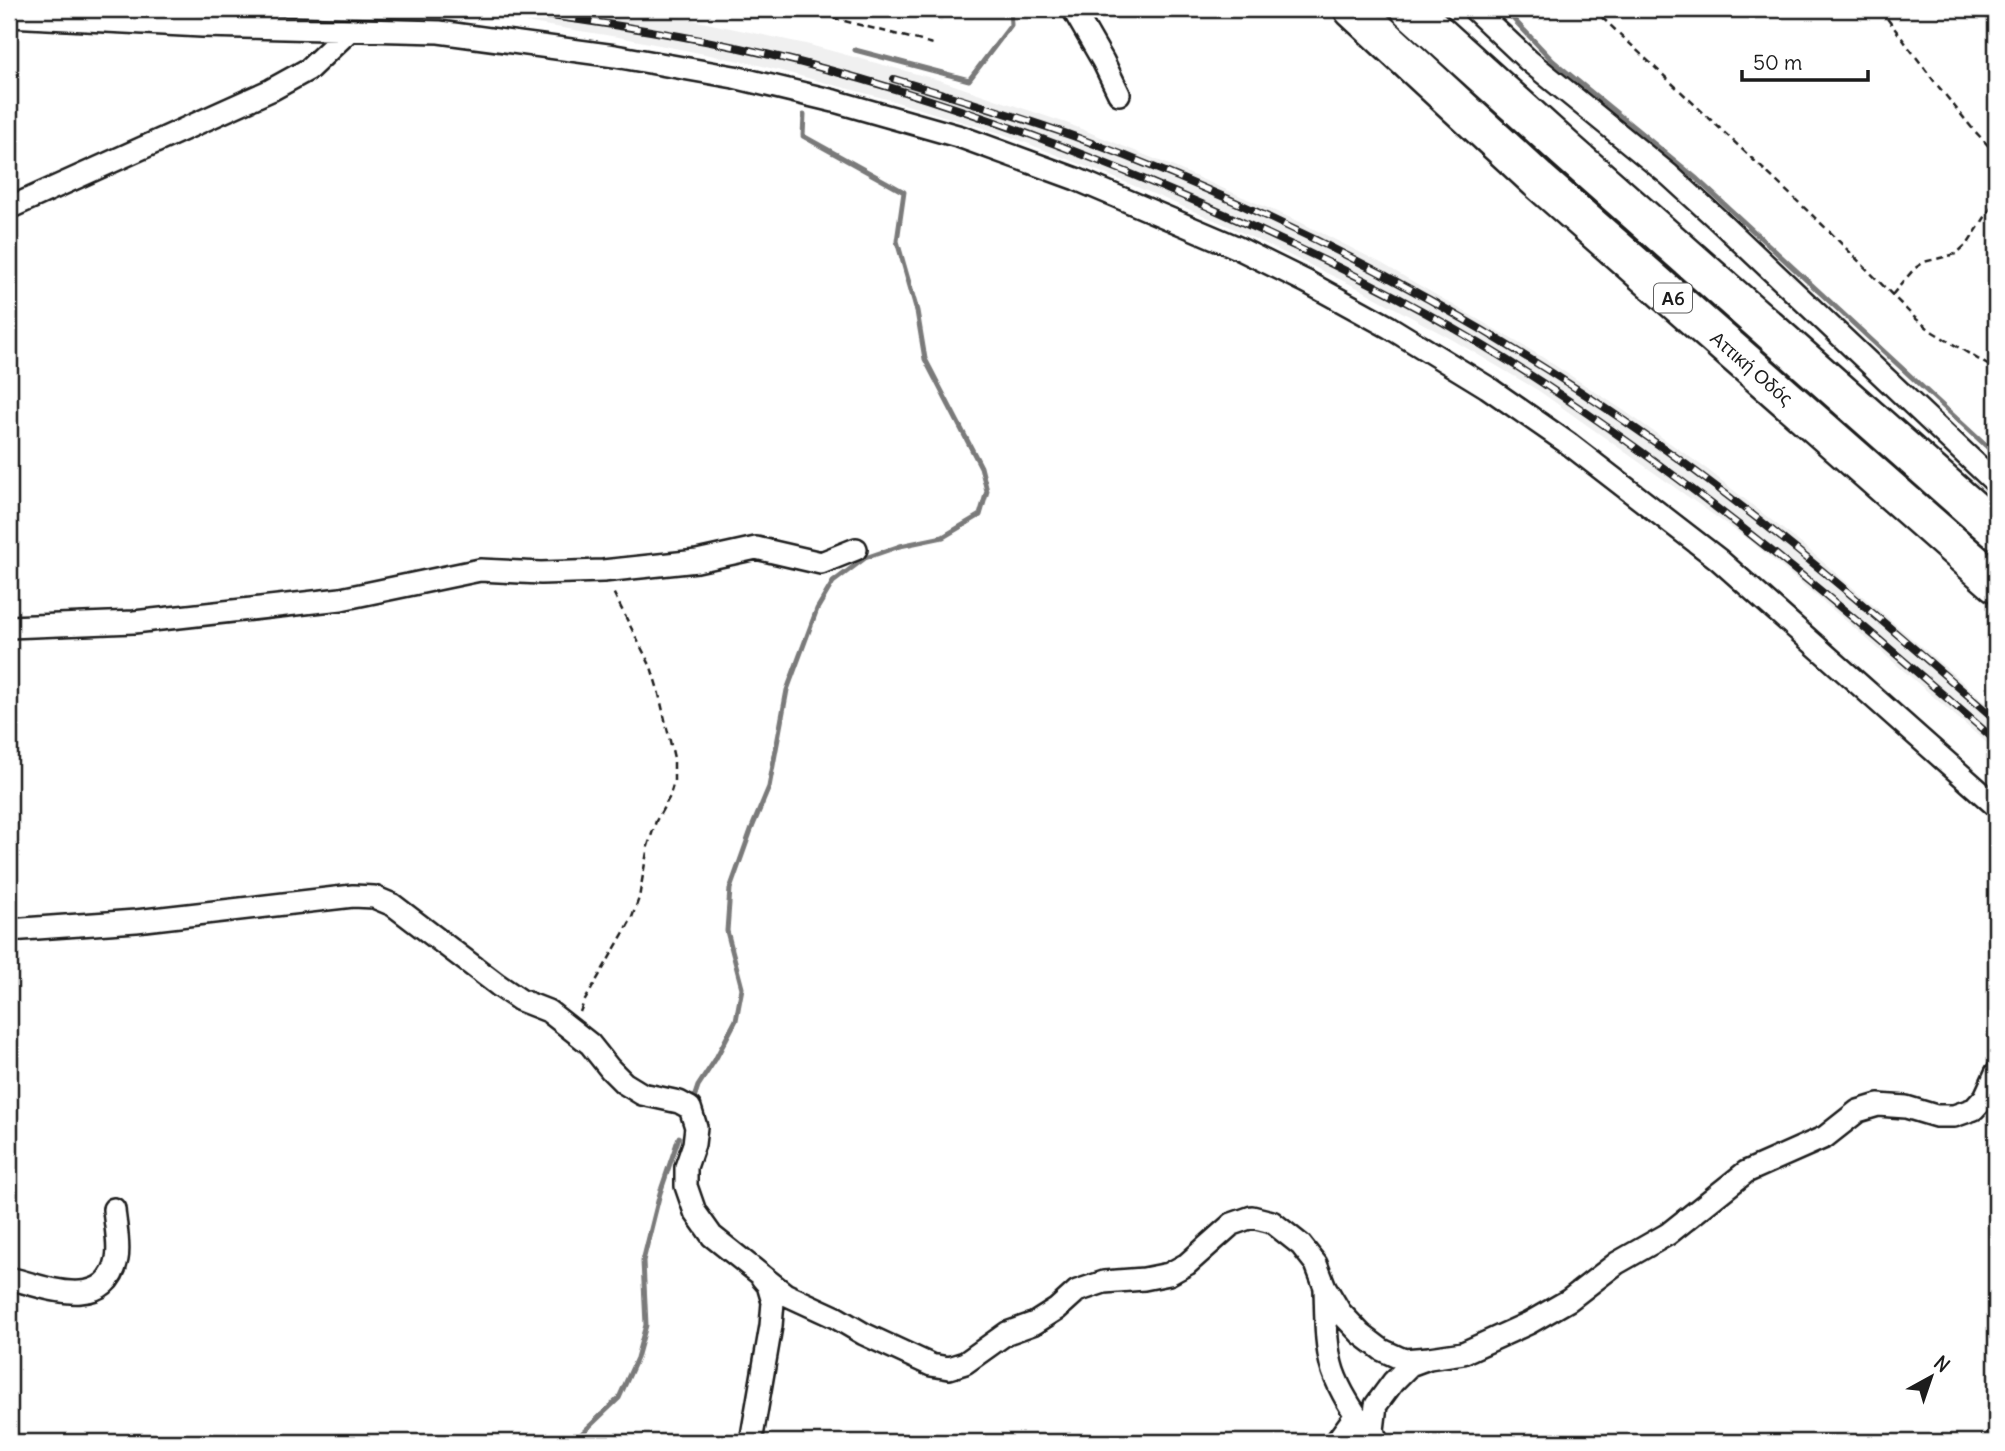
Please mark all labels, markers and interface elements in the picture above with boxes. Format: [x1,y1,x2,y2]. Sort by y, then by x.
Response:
scale bar [1742,38,1868,82]
text: 50 m [1753,49,1802,76]
road number: Α6 [1654,284,1692,312]
street label: Αττική Οδός [1706,326,1798,410]
north arrow [1896,1342,1966,1412]
text: N [1929,1351,1955,1377]

